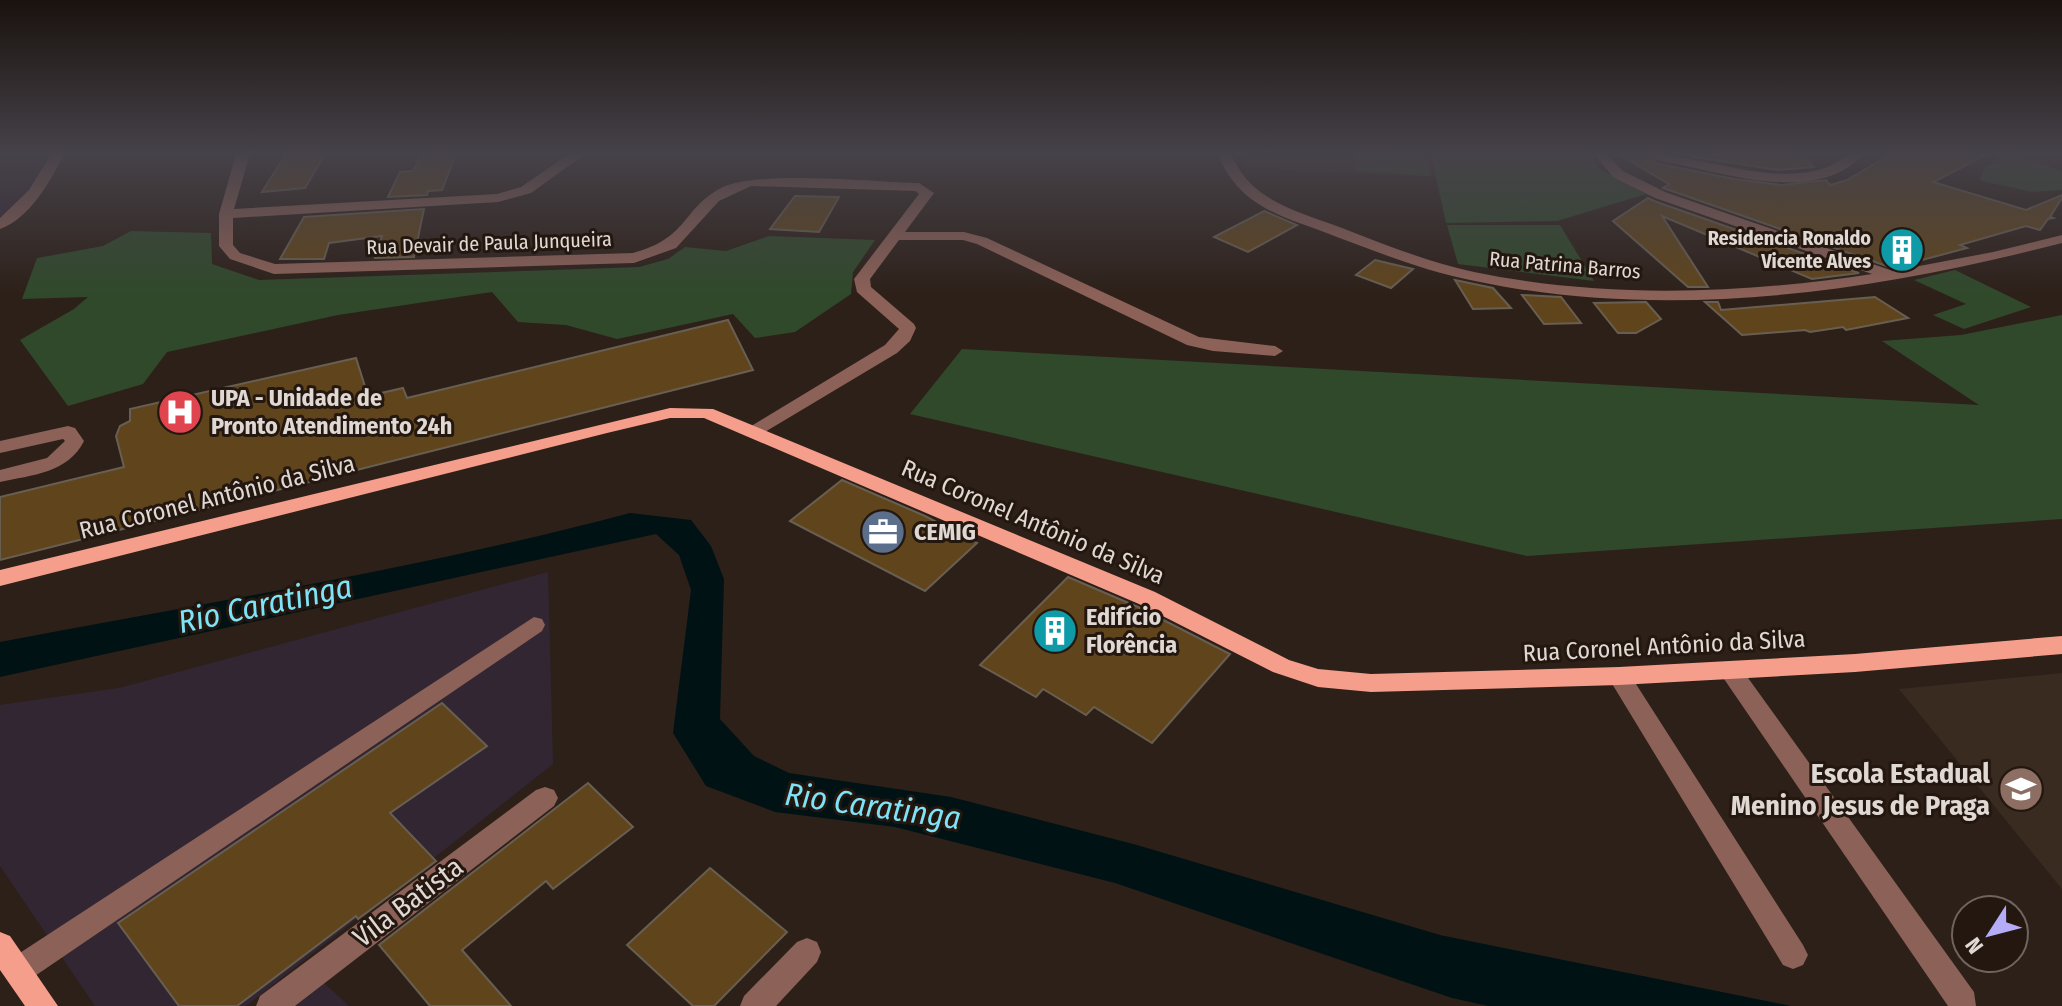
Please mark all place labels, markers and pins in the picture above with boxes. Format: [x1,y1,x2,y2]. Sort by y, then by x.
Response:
place label: Residencia Ronaldo Vicente Alves [1708,226,1871,273]
building icon: Residencia Ronaldo Vicente Alves [1878,226,1926,274]
place label: UPA - Unidade de Pronto Atendimento 24h [211,384,452,440]
hospital icon: UPA - Unidade de Pronto Atendimento 24h [156,388,204,436]
office icon: CEMIG [859,508,907,556]
place label: CEMIG [914,518,976,546]
place label: Edifício Florência [1086,603,1177,659]
building icon: Edifício Florência [1031,607,1079,655]
place label: Escola Estadual Menino Jesus de Praga [1731,757,1990,822]
school or university icon: Escola Estadual Menino Jesus de Praga [1997,765,2045,813]

